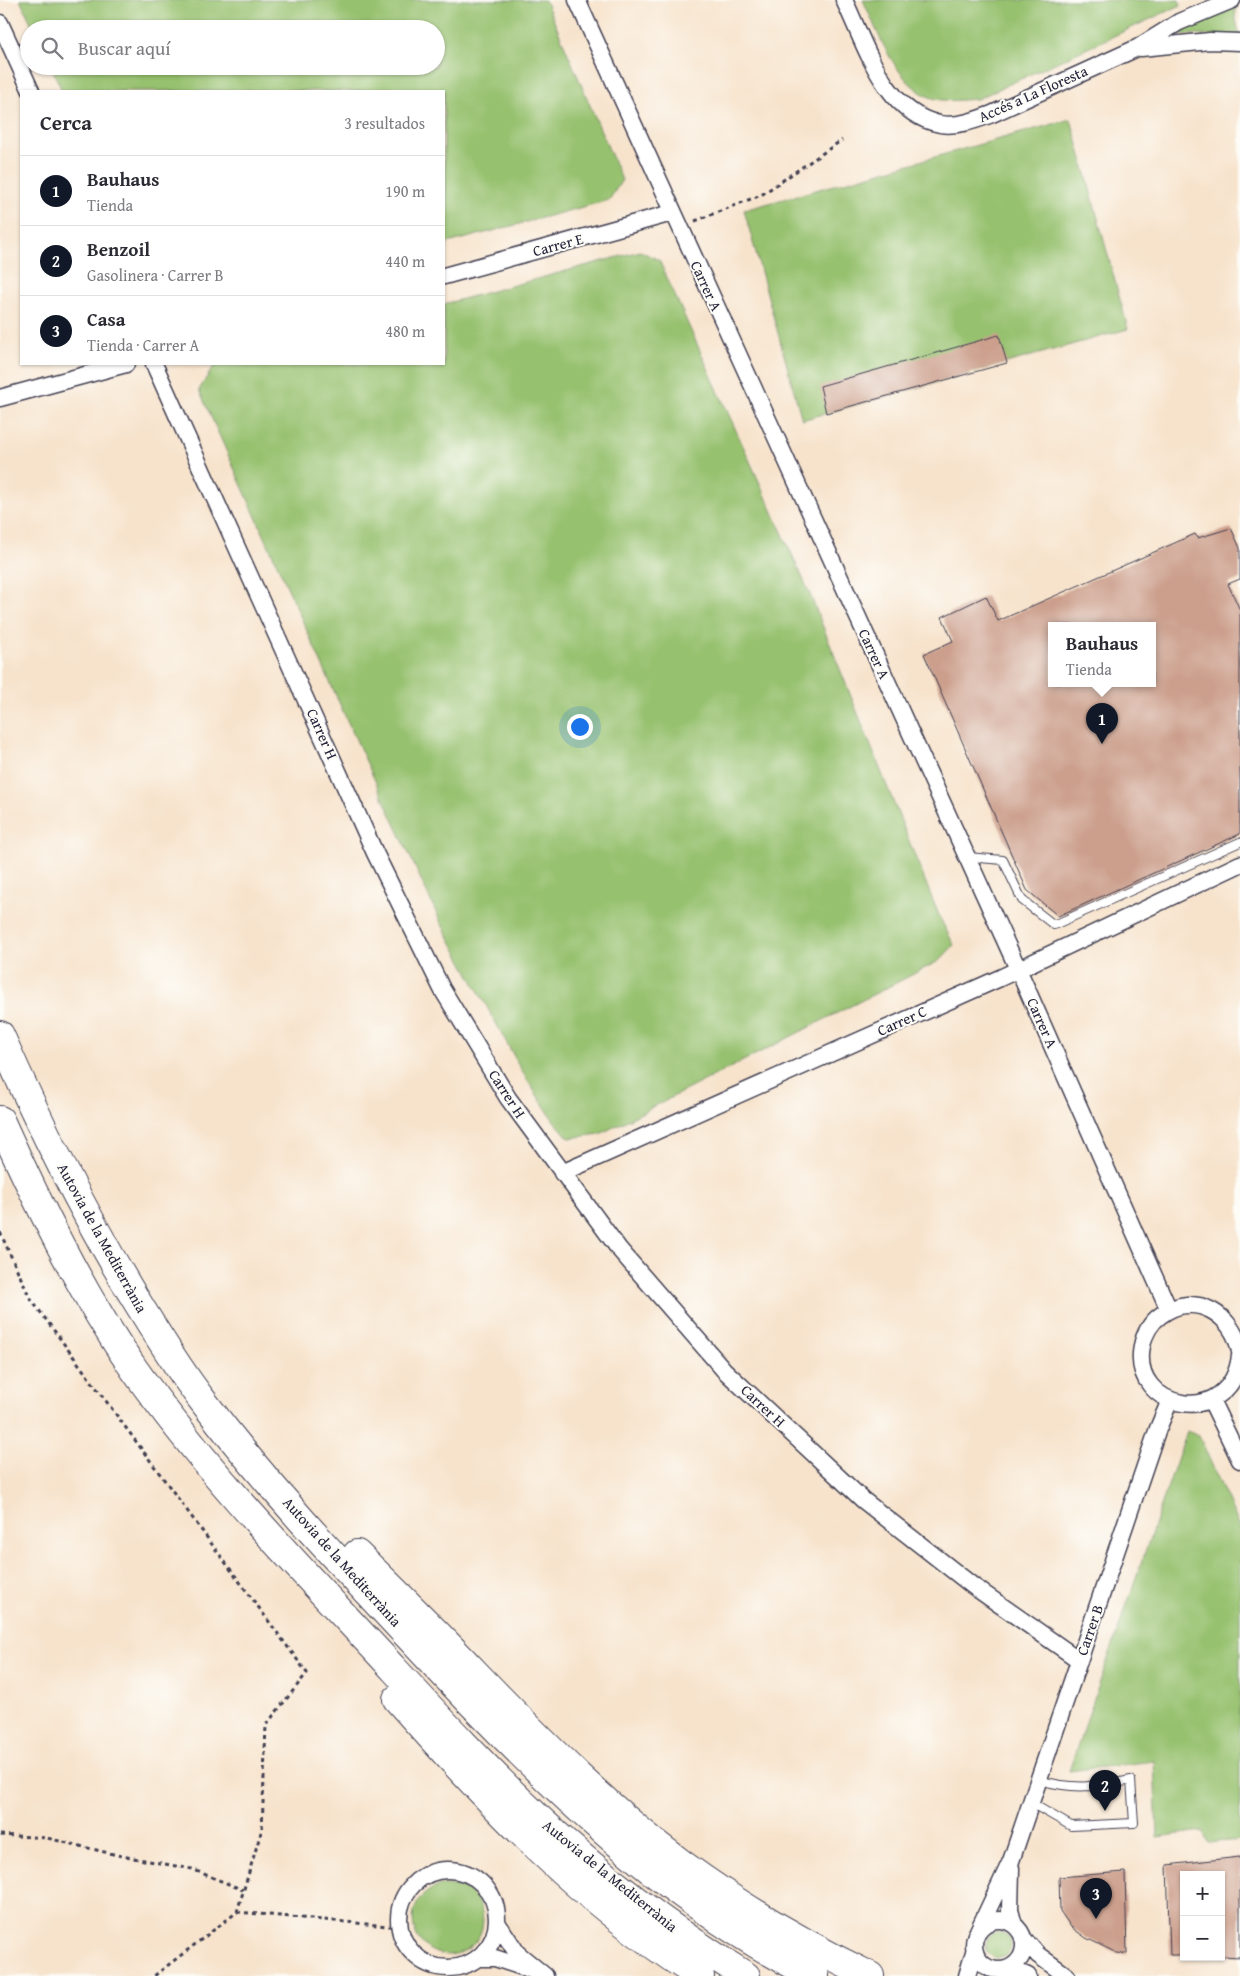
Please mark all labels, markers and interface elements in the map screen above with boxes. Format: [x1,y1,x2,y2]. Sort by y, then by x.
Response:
search box [20,20,445,75]
icon: search [38,34,66,62]
text: Buscar aquí [78,34,171,62]
street label: Accés a La Floresta [975,60,1091,127]
text: Cerca [40,107,92,138]
text: 3 resultados [344,111,425,135]
text: Bauhaus [87,165,159,193]
text: 1 [52,179,60,203]
text: 190 m [385,179,425,203]
text: Tienda [87,193,133,217]
street label: Carrer E [530,228,586,261]
text: Benzoil [87,235,150,263]
text: 2 [52,249,60,273]
text: 440 m [385,249,425,273]
street label: Carrer A [686,257,727,314]
text: Gasolinera · Carrer B [87,263,224,287]
text: Casa [87,305,125,333]
text: 3 [52,319,60,343]
text: 480 m [385,319,425,343]
text: Tienda · Carrer A [87,333,199,357]
popup [1048,622,1156,687]
street label: Carrer A [854,625,895,682]
text: Bauhaus [1066,629,1138,657]
text: Tienda [1066,657,1112,681]
pin: 1 [1086,703,1118,744]
street label: Carrer H [302,705,343,763]
your location [567,714,593,740]
street label: Carrer A [1022,994,1063,1051]
street label: Carrer C [874,1000,930,1041]
street label: Carrer H [484,1065,531,1122]
street label: Autovia de la Mediterrània [53,1159,152,1316]
street label: Carrer H [736,1380,790,1432]
street label: Autovia de la Mediterrània [278,1492,406,1631]
street label: Carrer B [1071,1602,1108,1658]
pin: 2 [1089,1770,1121,1811]
street label: Autovia de la Mediterrània [538,1815,682,1937]
map controls [1180,1871,1225,1961]
button: + [1180,1871,1225,1916]
pin: 3 [1080,1878,1112,1919]
button: − [1180,1916,1225,1961]

